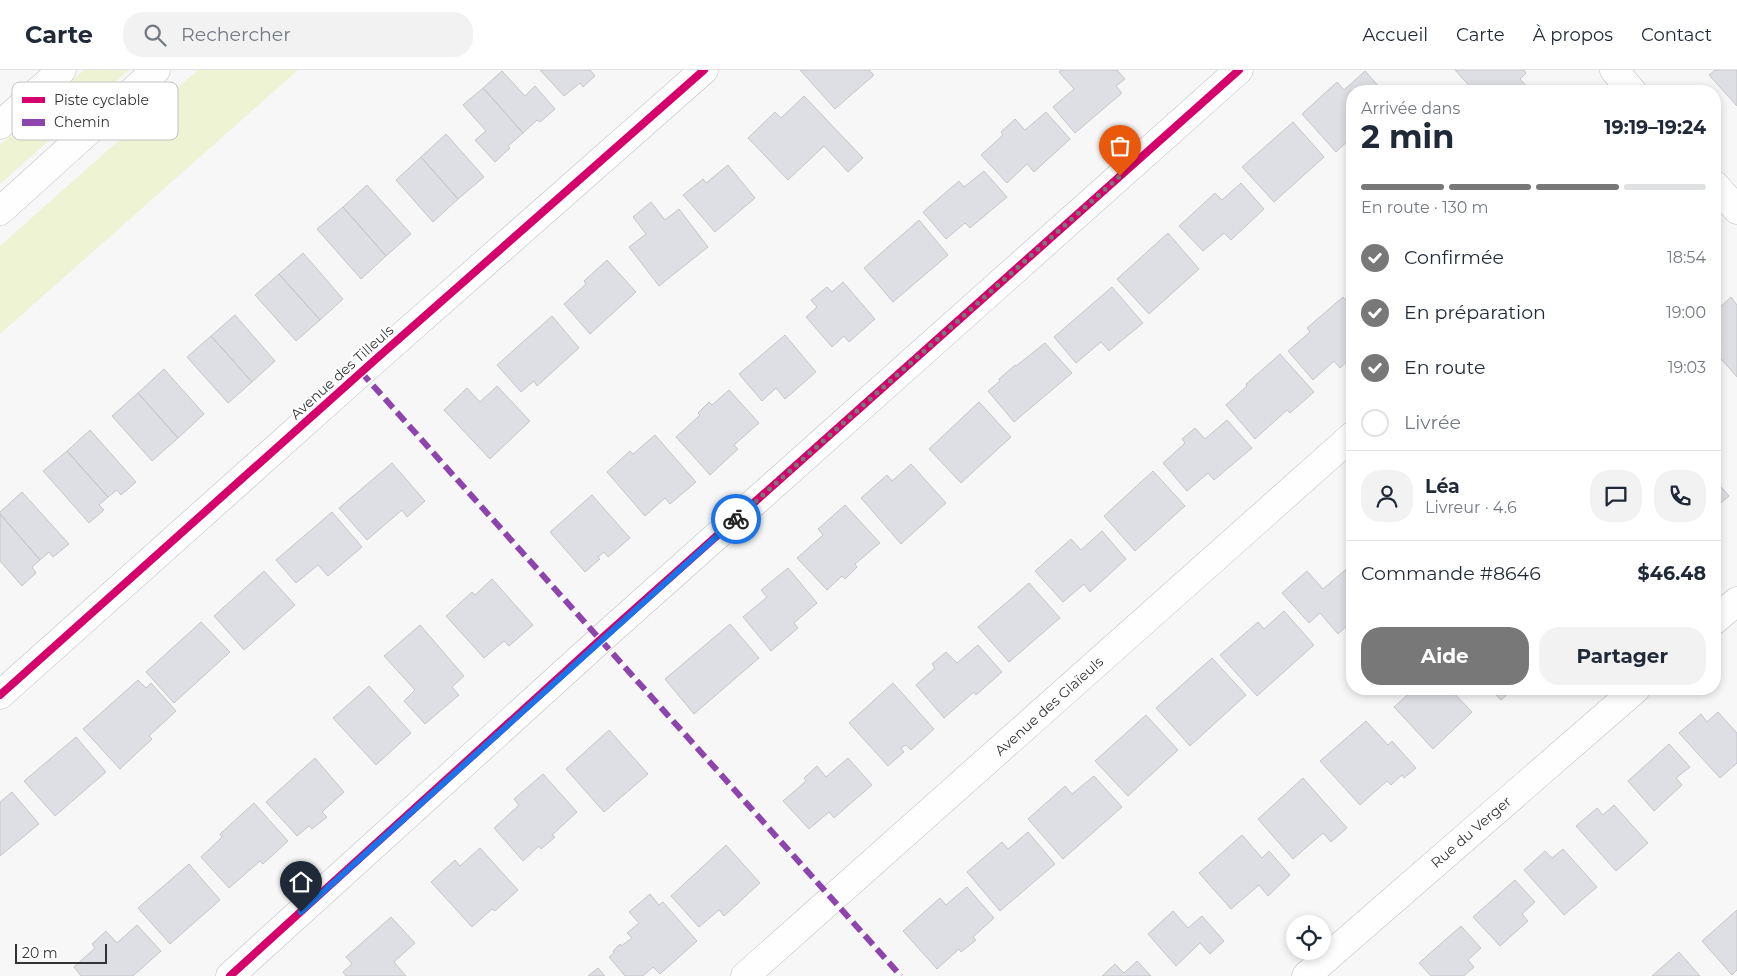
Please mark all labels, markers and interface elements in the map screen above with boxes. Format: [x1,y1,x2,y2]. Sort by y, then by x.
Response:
search box [123,12,473,57]
text: Carte [25,20,93,49]
icon: search [141,21,169,49]
text: Rechercher [181,23,291,46]
text: Accueil [1363,24,1428,46]
text: Carte [1456,24,1505,46]
text: À propos [1533,24,1613,46]
text: Contact [1641,24,1712,46]
legend [12,82,178,140]
text: Piste cyclable [54,91,149,109]
text: Arrivée dans [1361,99,1460,118]
text: Chemin [54,113,110,131]
text: 19:19–19:24 [1604,116,1706,139]
text: 2 min [1361,117,1454,156]
pin [1099,125,1141,176]
icon: bag [1106,132,1134,160]
text: En route · 130 m [1361,198,1489,217]
icon: check [1361,244,1389,272]
text: Confirmée [1404,246,1504,269]
text: 18:54 [1667,248,1706,267]
icon: check [1361,299,1389,327]
text: En préparation [1404,301,1546,324]
text: 19:00 [1666,303,1706,322]
street label: Avenue des Tilleuls [287,321,397,423]
icon: check [1361,354,1389,382]
text: En route [1404,356,1485,379]
text: 19:03 [1668,358,1706,377]
text: Livrée [1404,411,1461,434]
button: person [1361,470,1413,522]
button: chat [1590,470,1642,522]
button: phone [1654,470,1706,522]
text: Léa [1425,475,1460,498]
courier [711,494,761,544]
text: Livreur · 4.6 [1425,498,1517,517]
icon: bike [722,505,750,533]
text: Commande #8646 [1361,562,1541,585]
text: $46.48 [1638,562,1706,585]
button: Aide [1361,627,1529,685]
button: Partager [1539,627,1706,685]
street label: Avenue des Glaïeuls [991,652,1107,760]
street label: Rue du Verger [1427,792,1515,872]
pin [280,861,322,912]
icon: home [287,868,315,896]
map controls [1286,915,1331,960]
button: locate [1286,915,1331,960]
scale bar [15,941,108,964]
text: 20 m [22,944,58,962]

